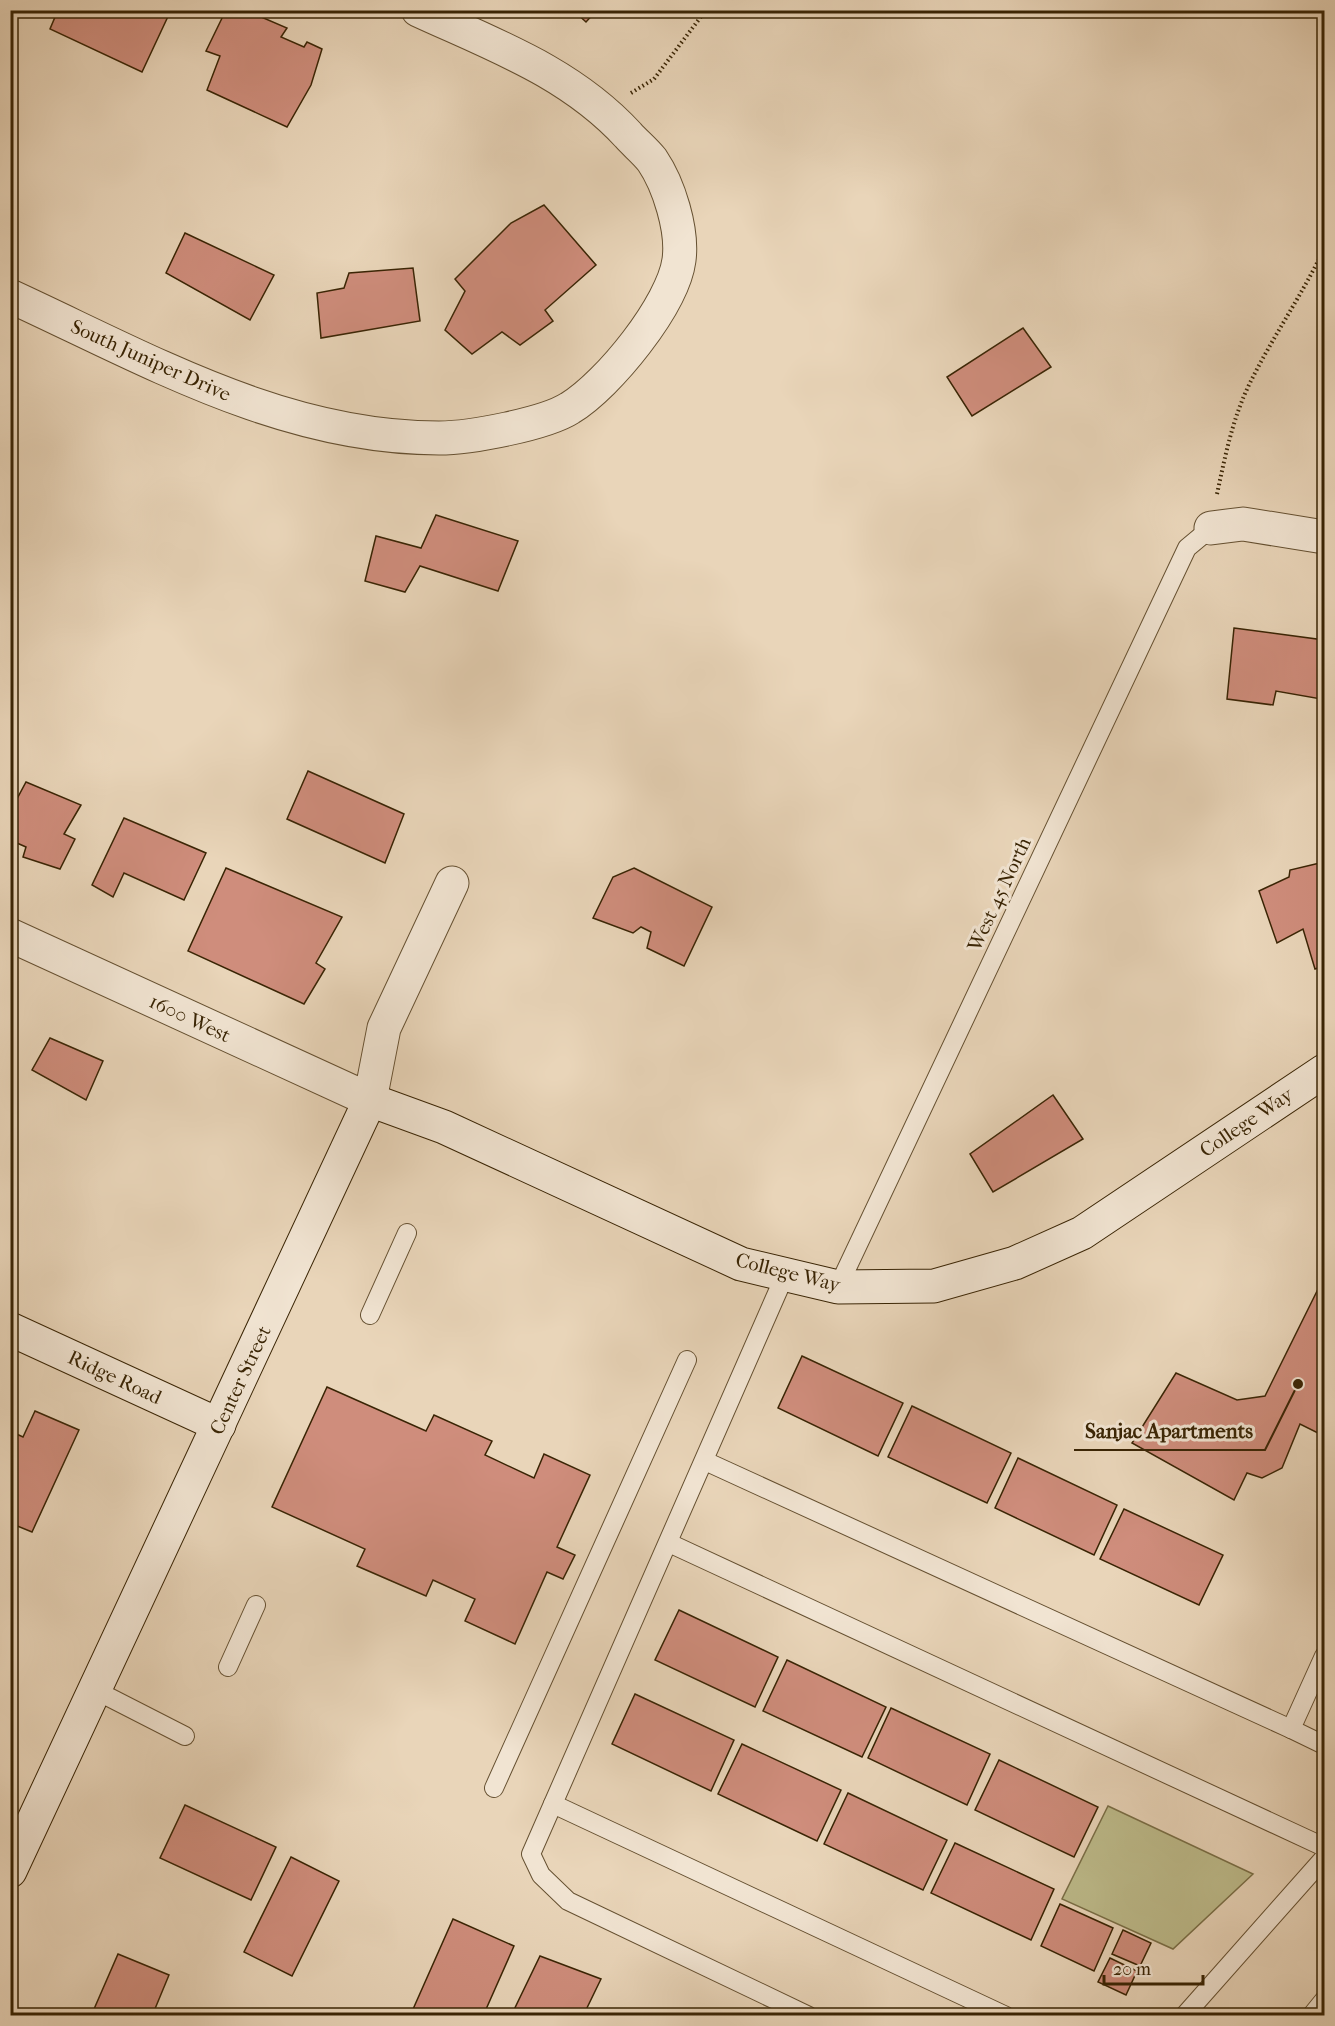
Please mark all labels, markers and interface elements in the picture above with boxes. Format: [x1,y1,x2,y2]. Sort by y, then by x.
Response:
street label: South Juniper Drive [67,315,234,406]
street label: West 45 North [963,833,1036,956]
street label: 1600 West [146,990,234,1047]
street label: College Way [1196,1082,1298,1162]
street label: College Way [733,1248,844,1297]
street label: Center Street [205,1322,276,1438]
street label: Ridge Road [64,1346,166,1410]
callout: Sanjac Apartments [1074,1411,1265,1450]
text: Sanjac Apartments [1085,1419,1253,1443]
scale bar [1104,1948,1203,1986]
text: 20 m [1113,1959,1151,1980]

